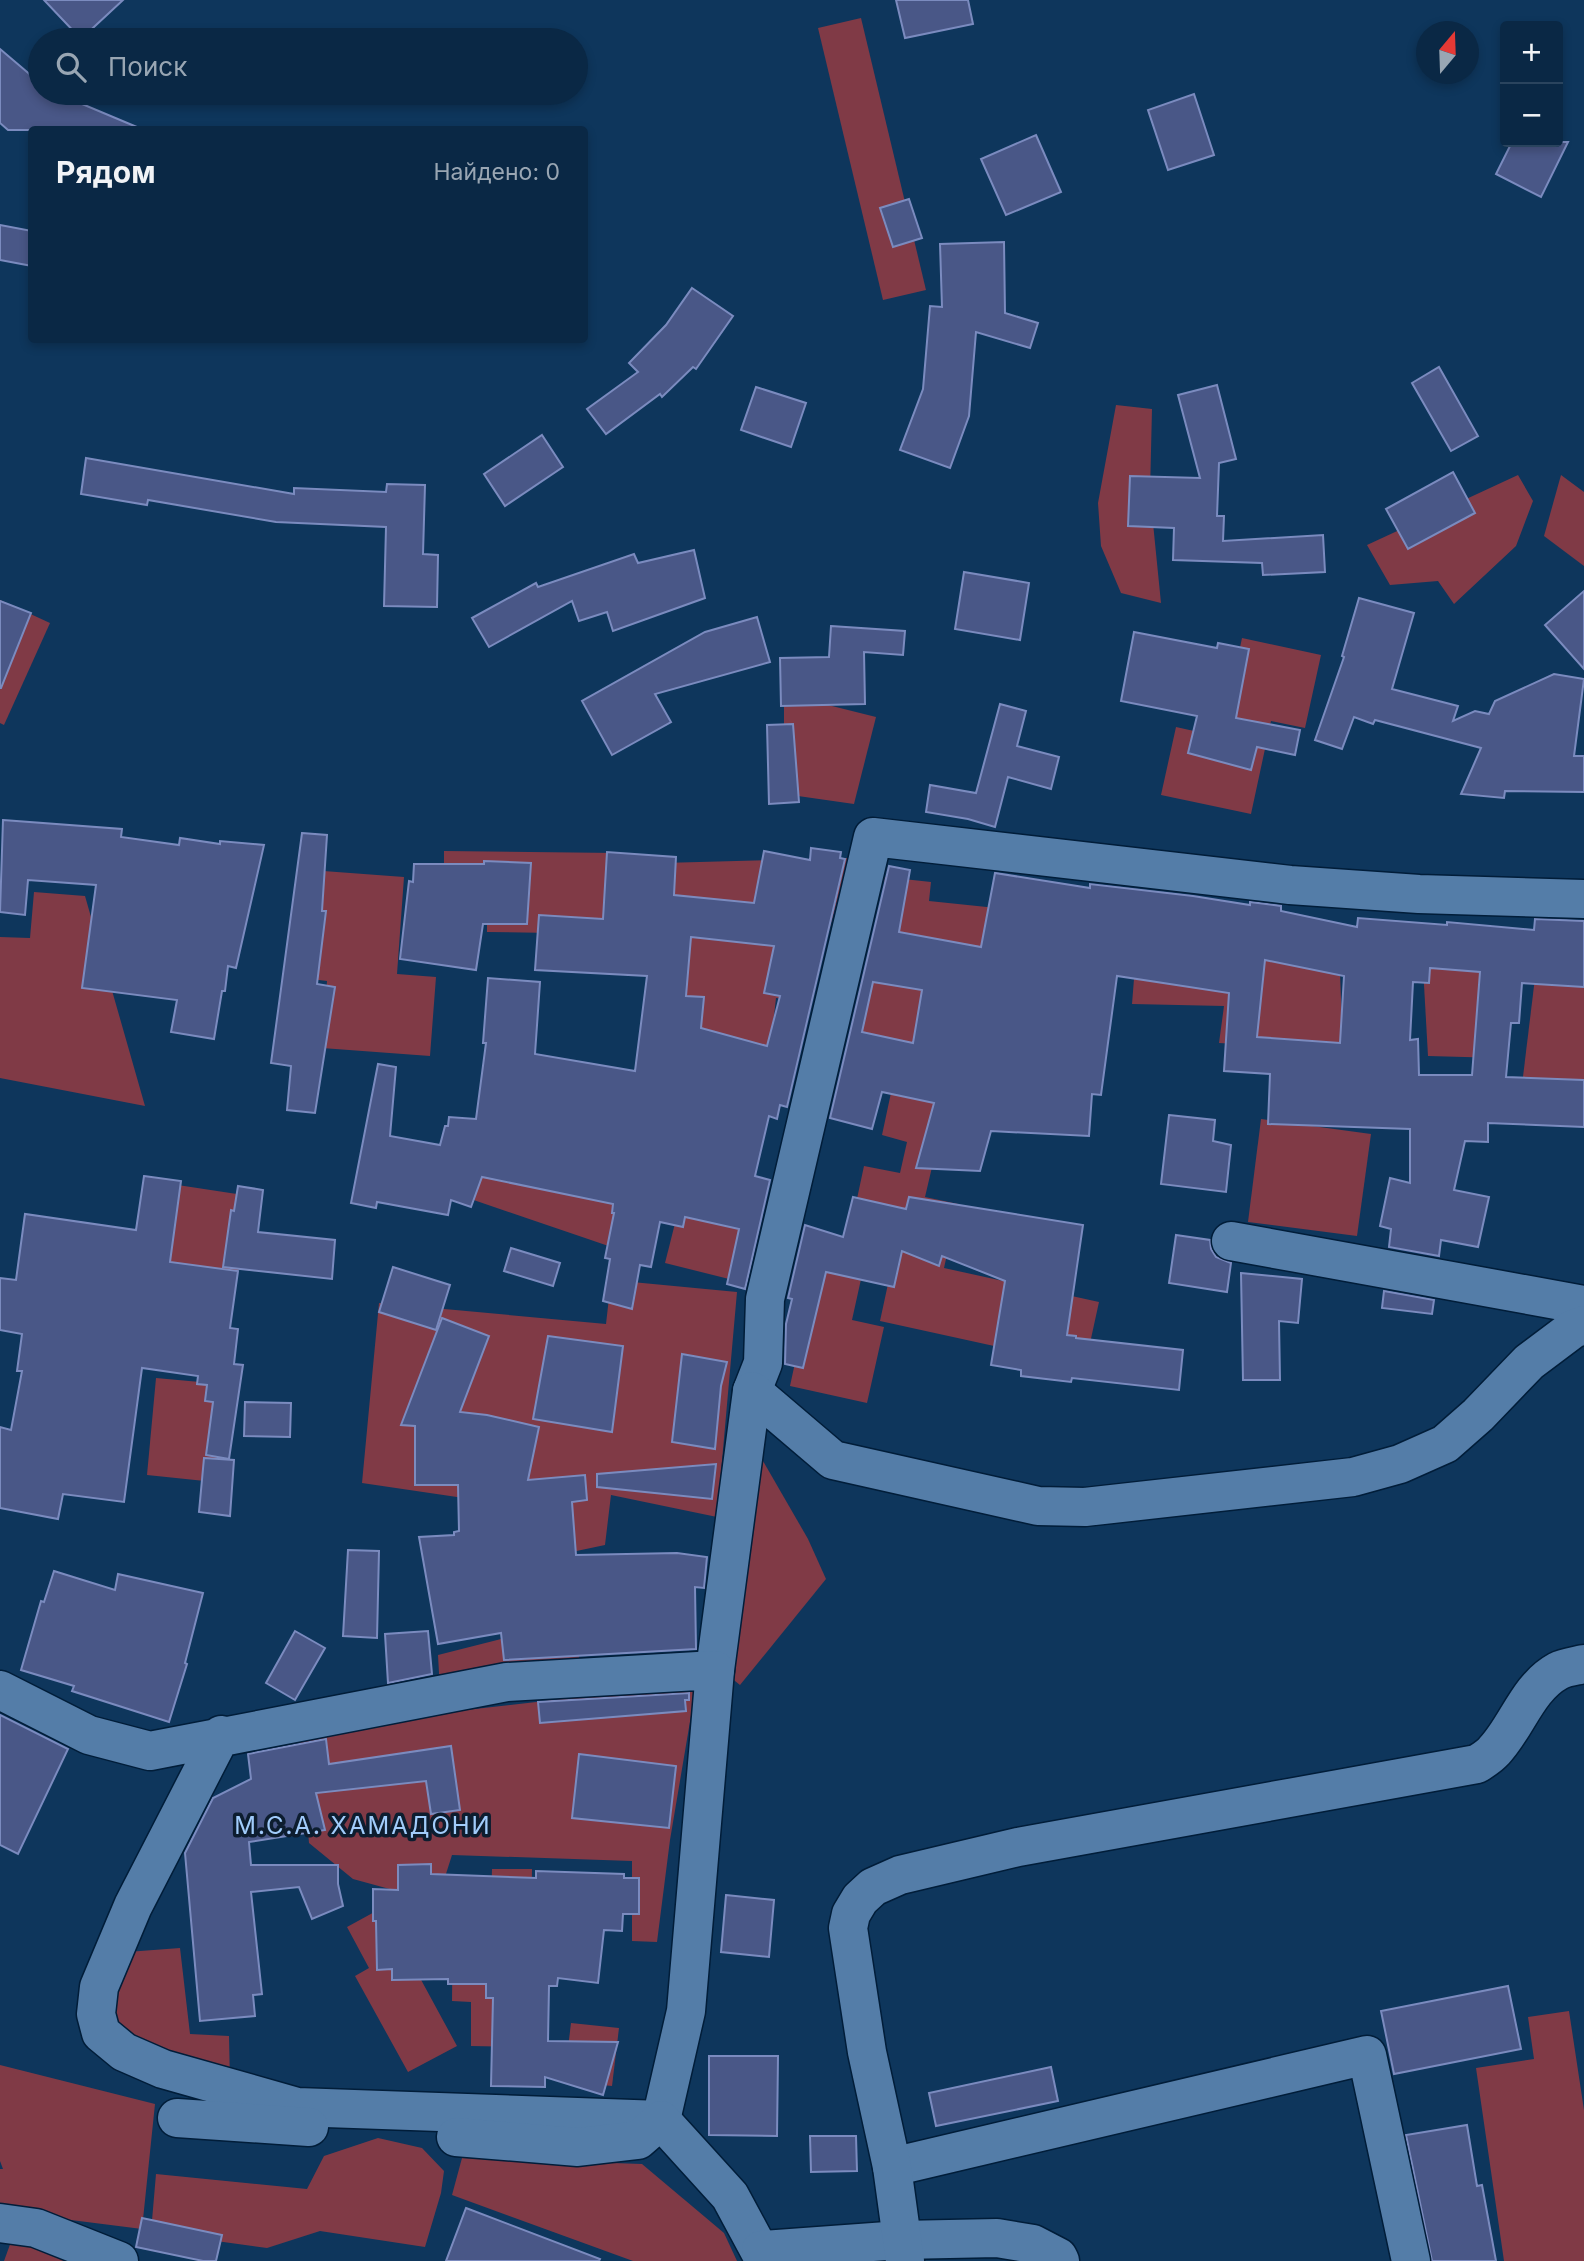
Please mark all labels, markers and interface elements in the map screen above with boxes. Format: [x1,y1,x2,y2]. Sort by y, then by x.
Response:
north arrow [1416,21,1479,84]
map controls [1500,21,1563,147]
button: + [1500,21,1563,84]
search box [28,28,588,105]
icon: search [52,48,90,86]
text: Поиск [108,51,187,82]
button: − [1500,84,1563,147]
text: Рядом [56,154,156,190]
text: Найдено: 0 [434,158,560,186]
district label: М.С.А. ХАМАДОНИ [234,1811,492,1840]

